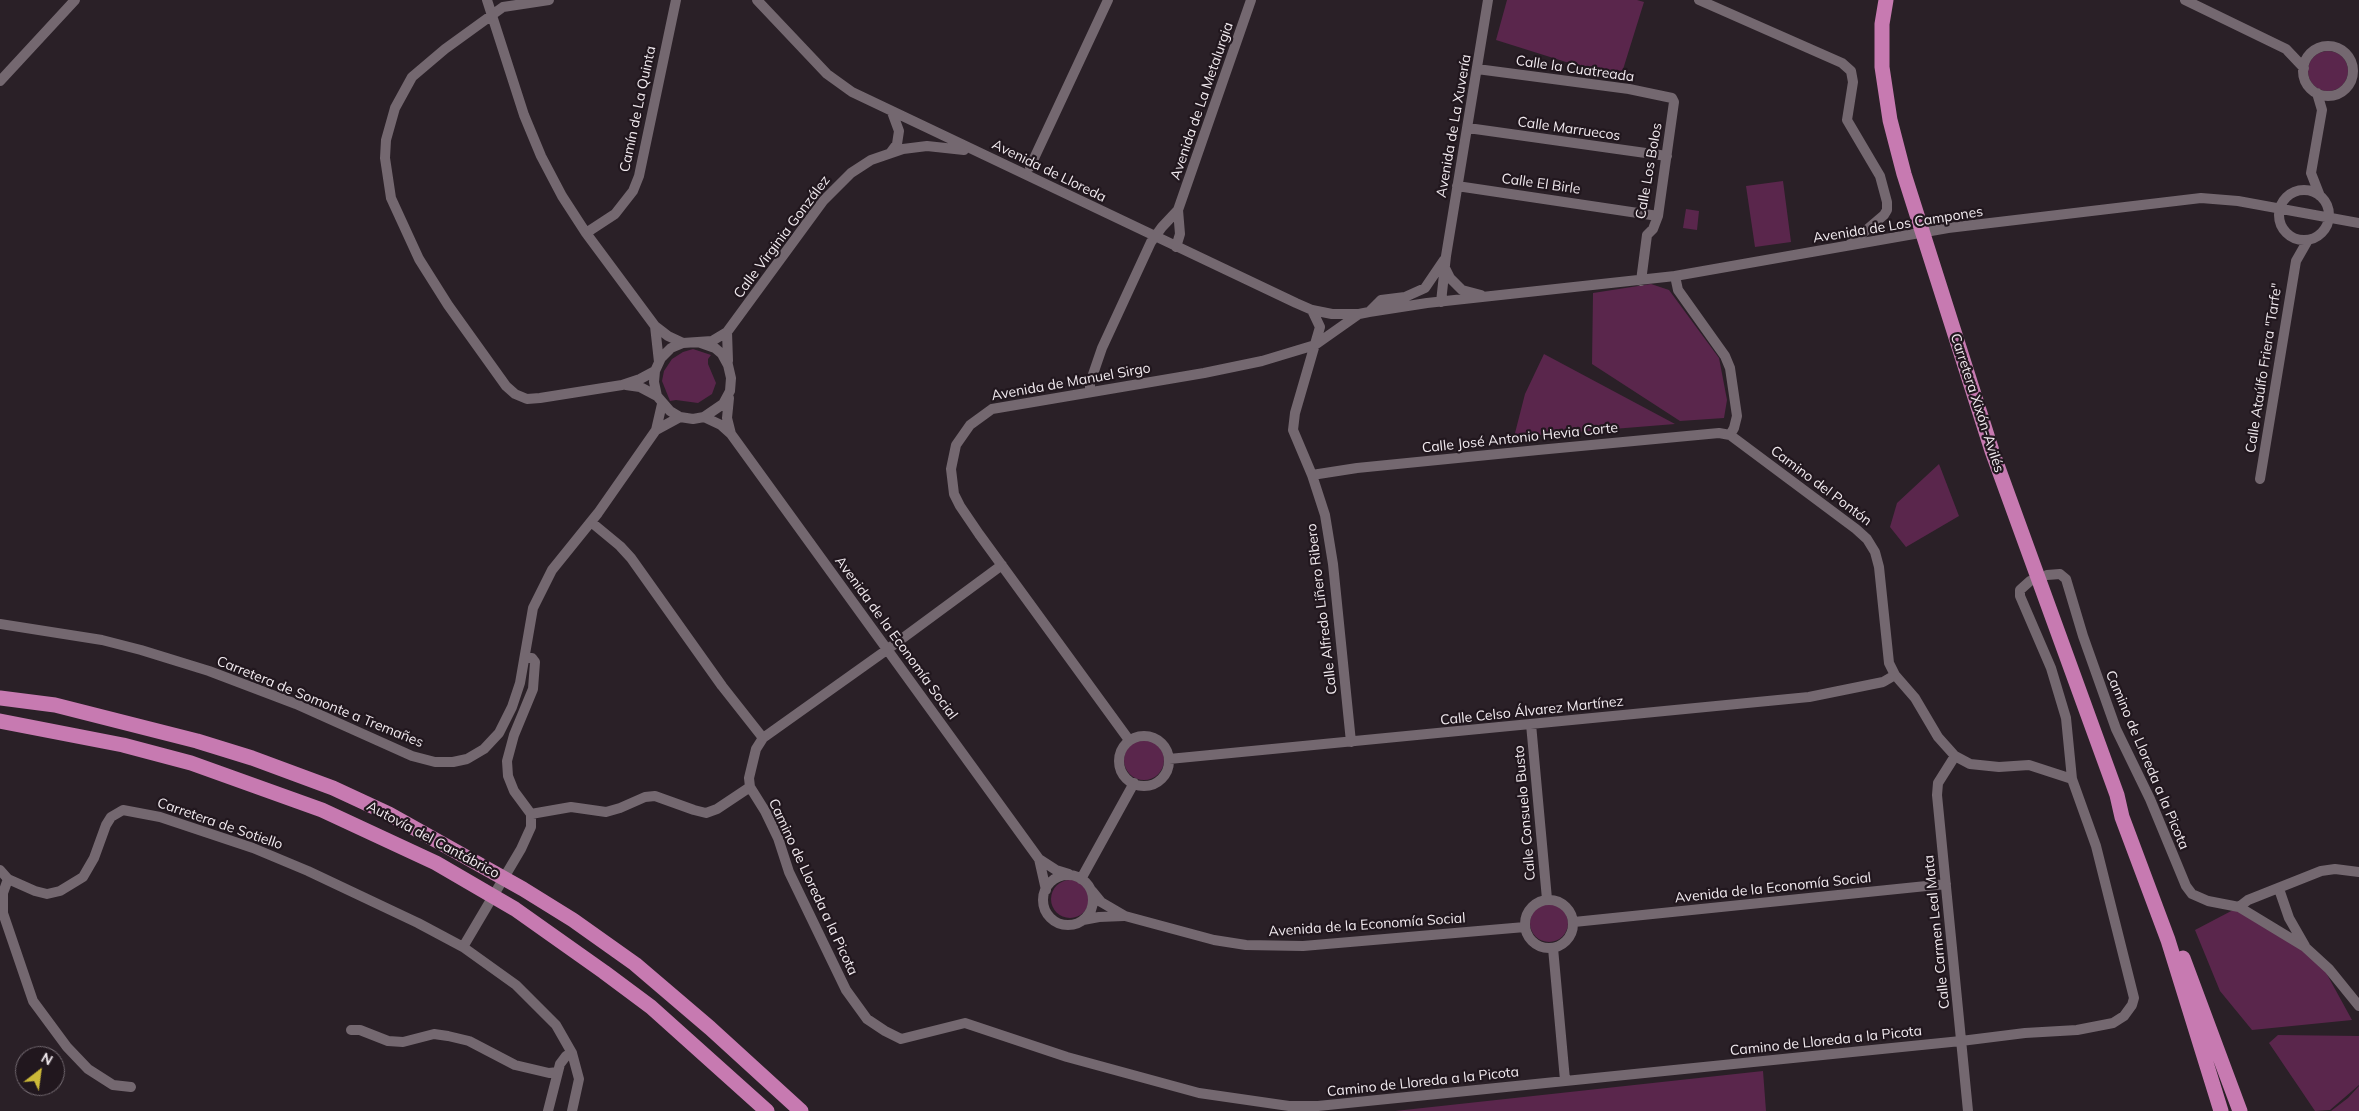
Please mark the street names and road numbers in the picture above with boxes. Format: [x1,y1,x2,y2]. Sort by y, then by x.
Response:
street label: Avenida de La Metalurgia [1167,20,1237,182]
street label: Camín de La Quinta [616,45,660,173]
street label: Calle la Cuatreada [1515,52,1635,86]
street label: Avenida de La Xuvería [1433,53,1475,199]
street label: Calle Marruecos [1516,113,1622,145]
street label: Calle Los Bolos [1632,121,1666,221]
street label: Avenida de Lloreda [989,136,1109,206]
street label: Calle El Birle [1500,170,1582,198]
street label: Calle Virginia González [730,172,834,302]
street label: Avenida de Los Campones [1812,203,1984,247]
street label: Calle Ataúlfo Friera "Tarfe" [2242,282,2286,454]
street label: Carretera Xixón-Avilés [1947,331,2007,475]
street label: Avenida de Manuel Sirgo [990,360,1152,404]
street label: Calle José Antonio Hevia Corte [1421,419,1619,457]
street label: Camino del Pontón [1767,443,1875,529]
street label: Calle Alfredo Liñero Ribero [1303,523,1341,695]
street label: Avenida de la Economía Social [831,553,961,723]
street label: Carretera de Somonte a Tremañes [214,653,426,751]
street label: Camino de Lloreda a la Picota [2102,668,2192,852]
street label: Calle Celso Álvarez Martínez [1439,693,1625,729]
street label: Calle Consuelo Busto [1511,745,1539,881]
street label: Carretera de Sotiello [155,795,285,853]
street label: Camino de Lloreda a la Picota [765,796,861,978]
street label: Autovía del Cantábrico [364,798,502,882]
street label: Calle Carmen Leal Mata [1921,854,1953,1010]
street label: Avenida de la Economía Social [1674,869,1872,907]
street label: Avenida de la Economía Social [1268,910,1466,940]
street label: Camino de Lloreda a la Picota [1729,1023,1923,1059]
street label: Camino de Lloreda a la Picota [1326,1064,1520,1100]

